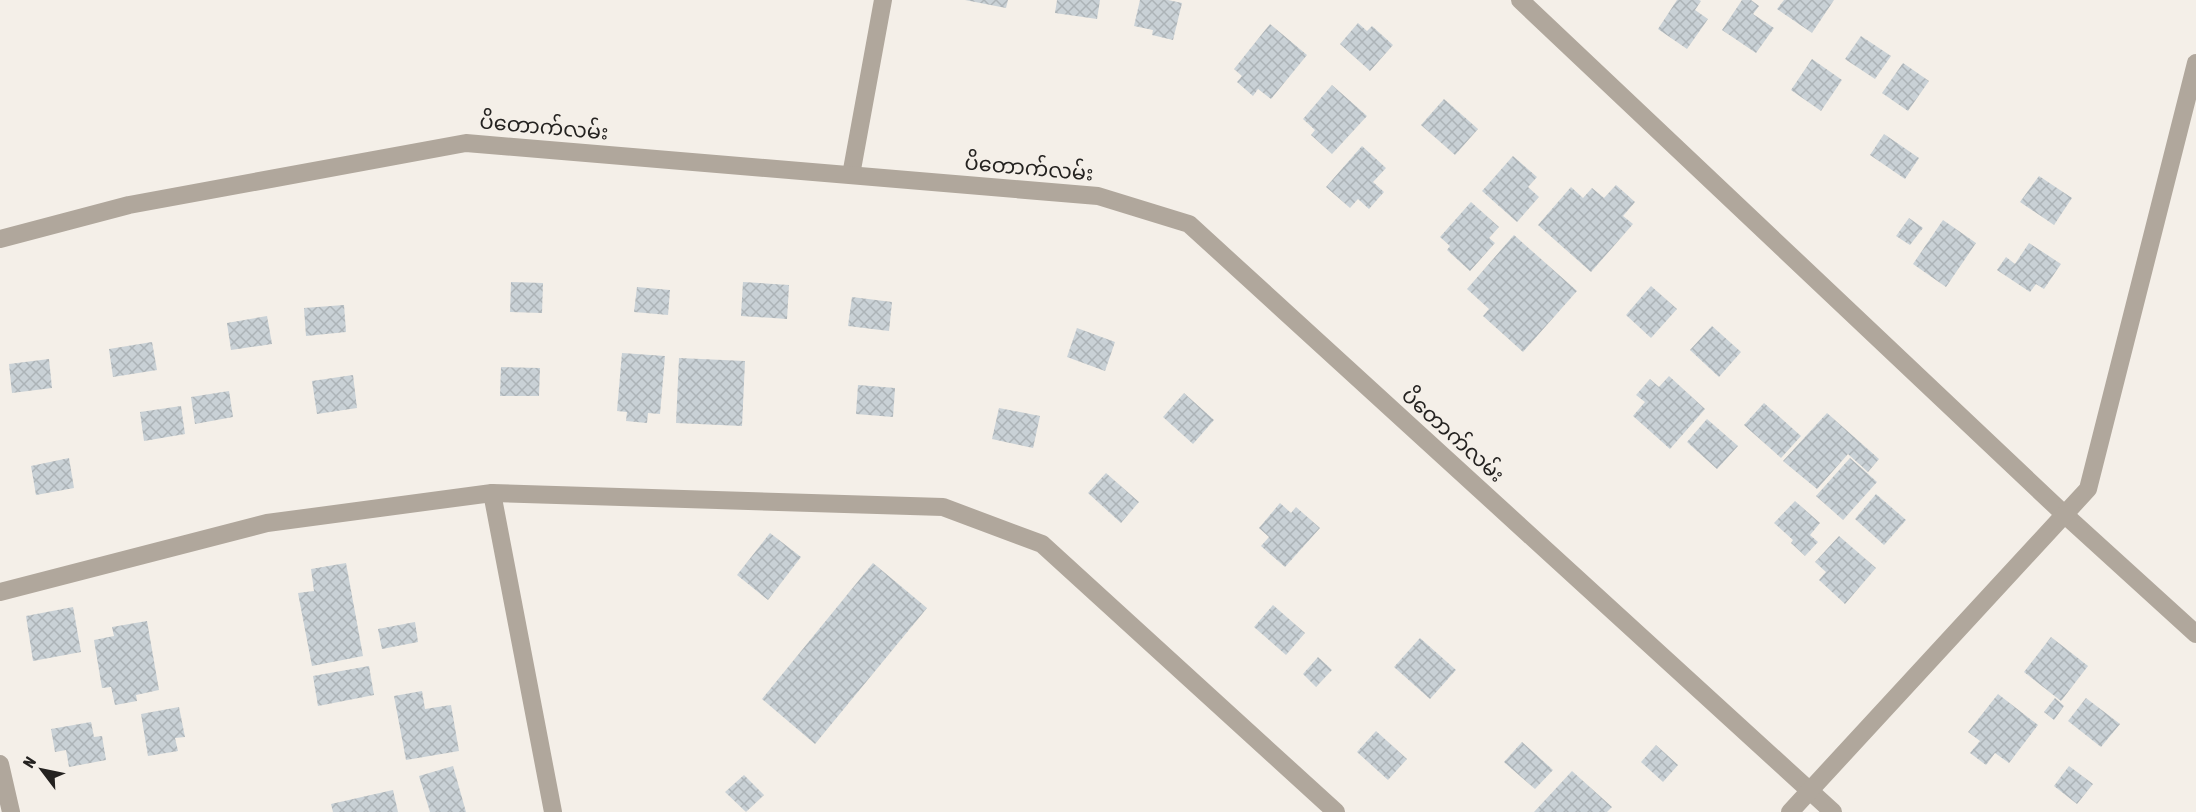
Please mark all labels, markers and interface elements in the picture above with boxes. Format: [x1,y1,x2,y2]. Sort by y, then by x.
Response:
street label: ပိတောက်လမ်း [479,105,610,144]
street label: ပိတောက်လမ်း [964,146,1095,185]
street label: ပိတောက်လမ်း [1398,380,1512,486]
north arrow [12,740,72,800]
text: N [19,753,39,771]

